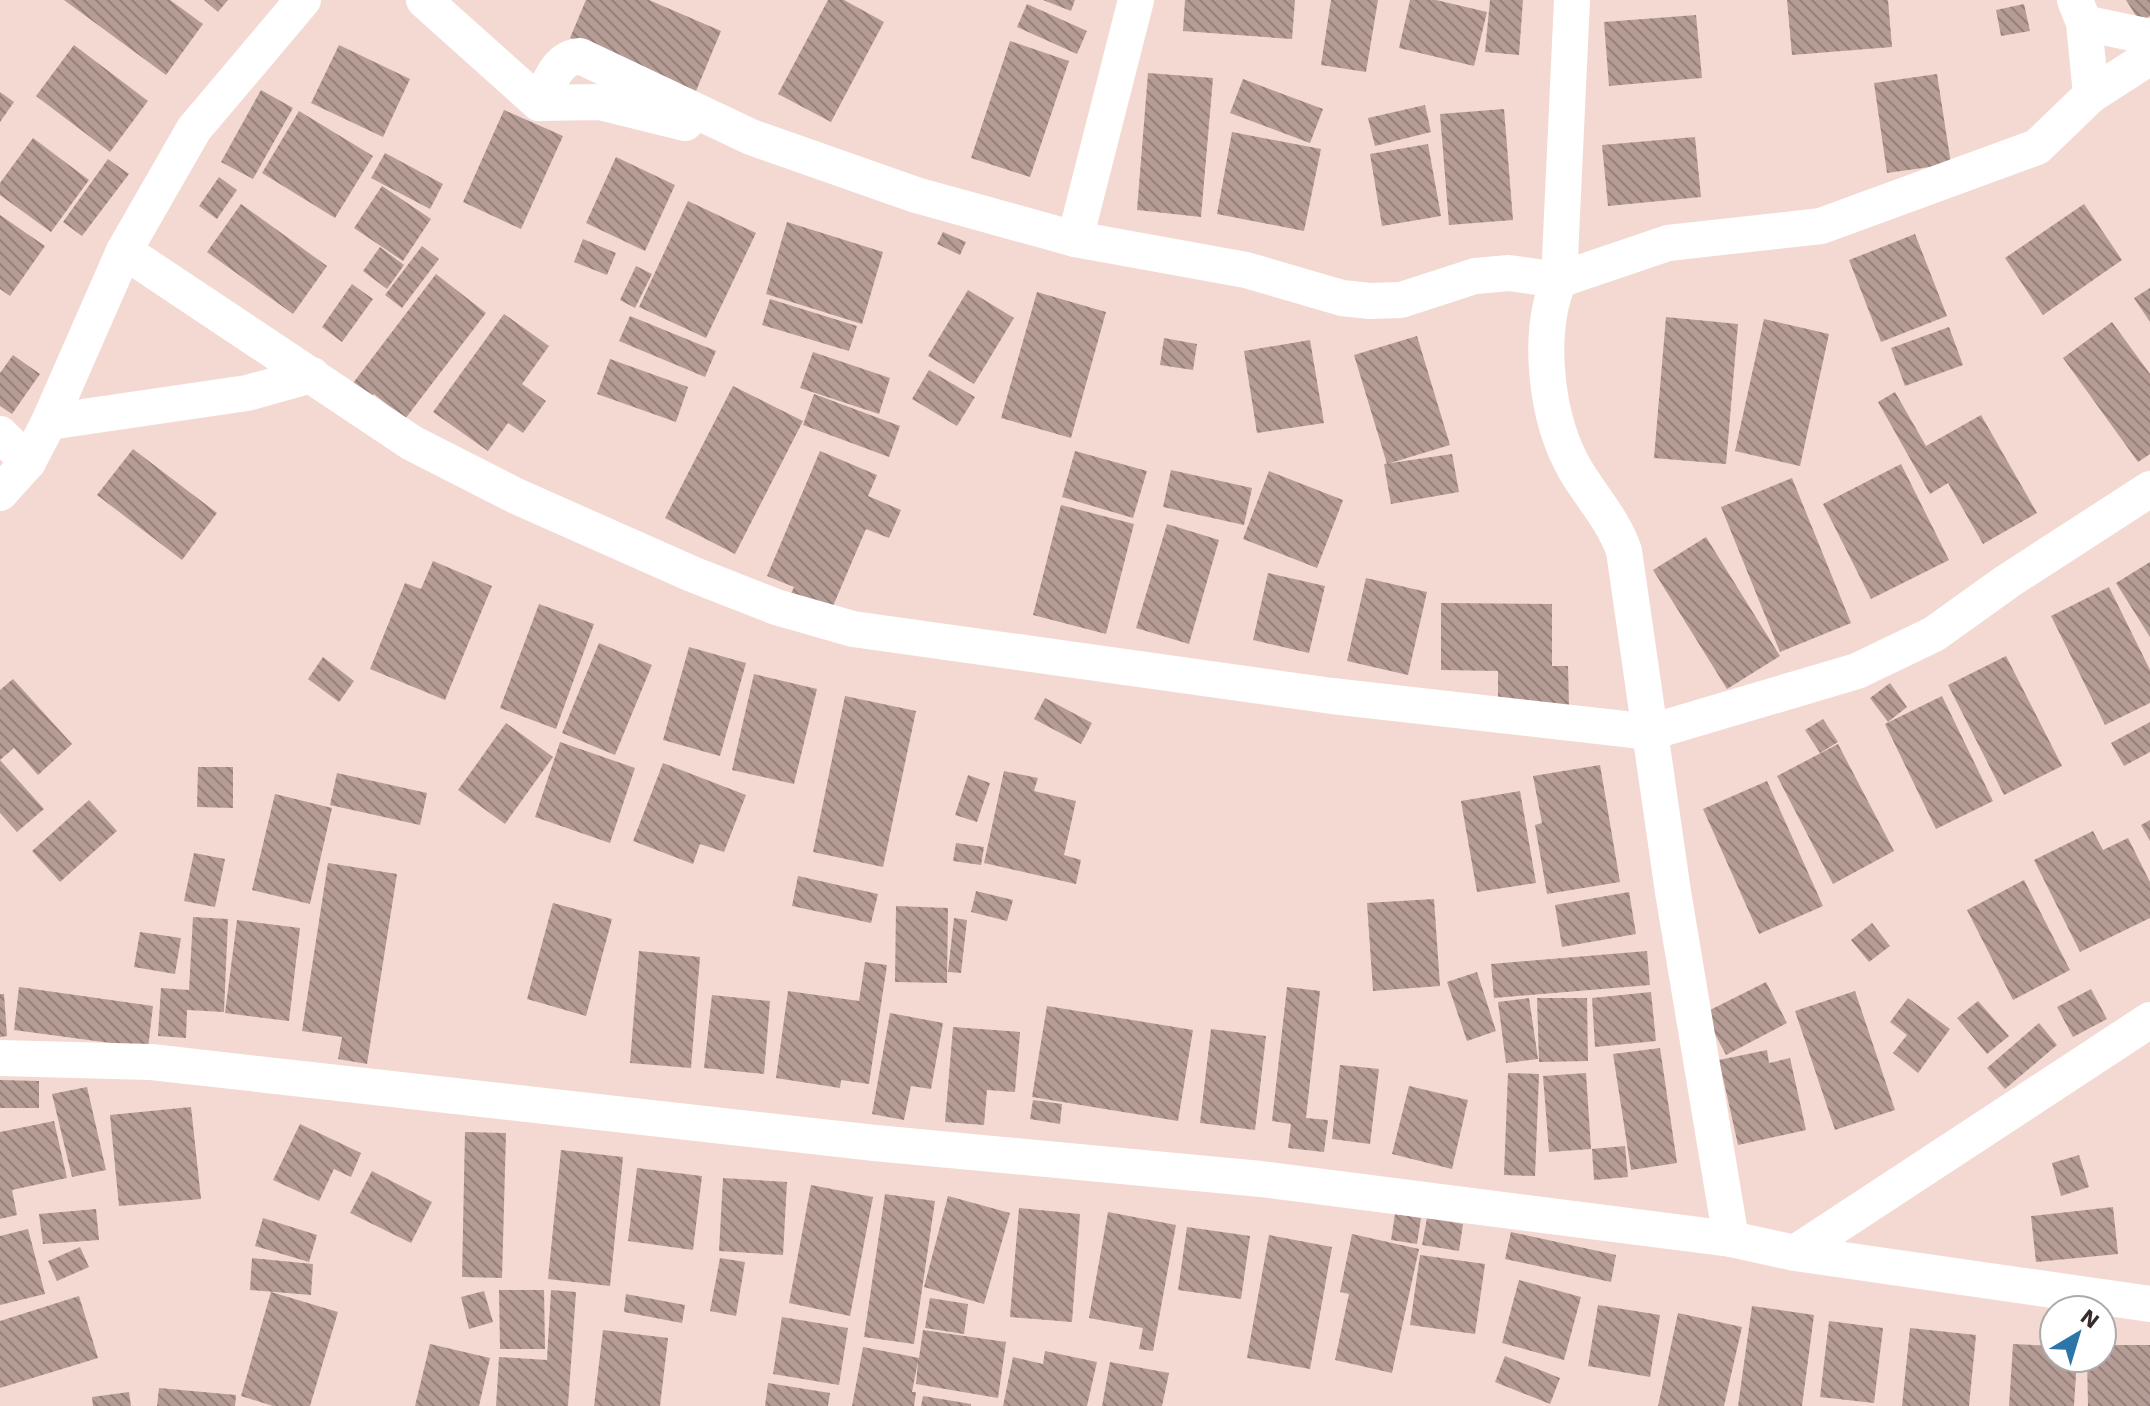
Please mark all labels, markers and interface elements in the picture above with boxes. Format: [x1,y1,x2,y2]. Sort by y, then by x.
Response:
north arrow [2038,1294,2118,1374]
text: N [2076,1304,2104,1334]

